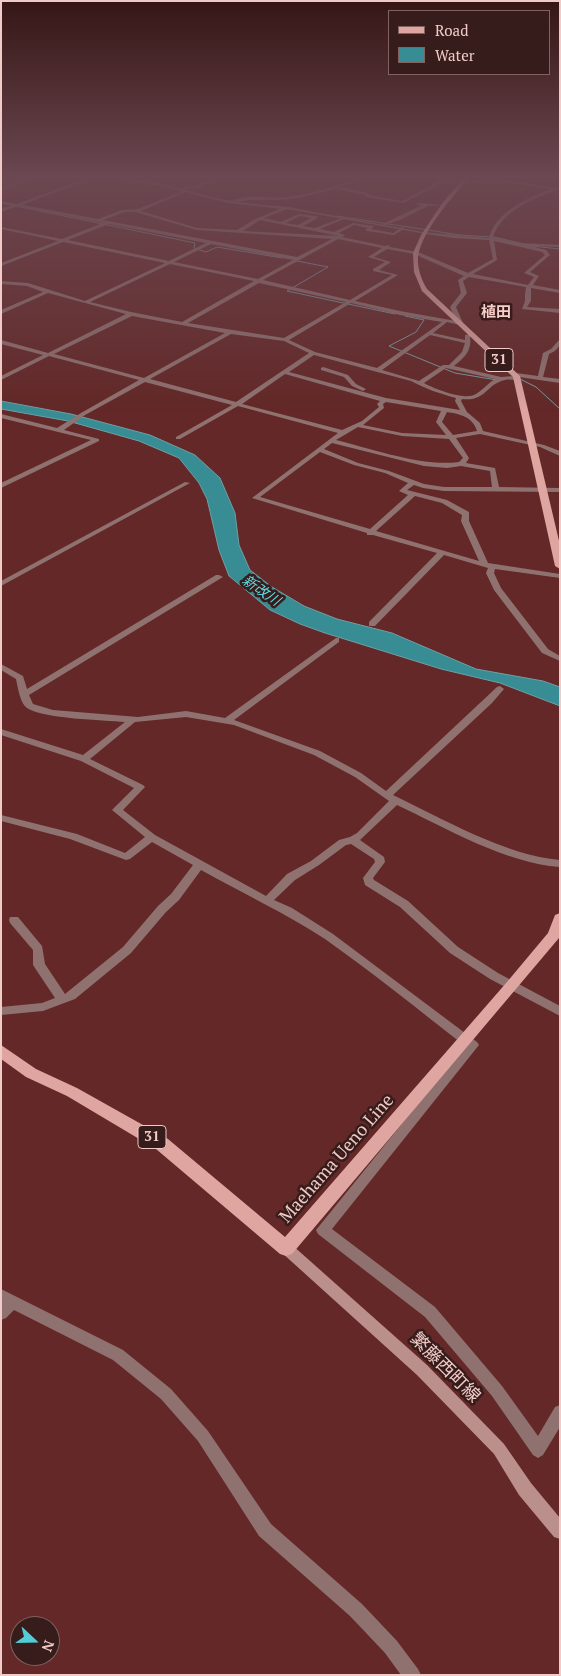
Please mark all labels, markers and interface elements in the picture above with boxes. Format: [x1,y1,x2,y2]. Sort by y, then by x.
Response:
legend [388,10,551,75]
text: Road [435,20,468,40]
text: Water [435,45,474,65]
district label: 植田 [481,304,511,322]
road number: 31 [485,348,513,372]
water label: 新改川 [239,572,283,610]
street label: Maehama Ueno Line [275,1090,399,1228]
road number: 31 [138,1126,166,1148]
street label: 繁藤西町線 [406,1329,484,1407]
north arrow [10,1616,60,1666]
text: N [38,1638,59,1655]

